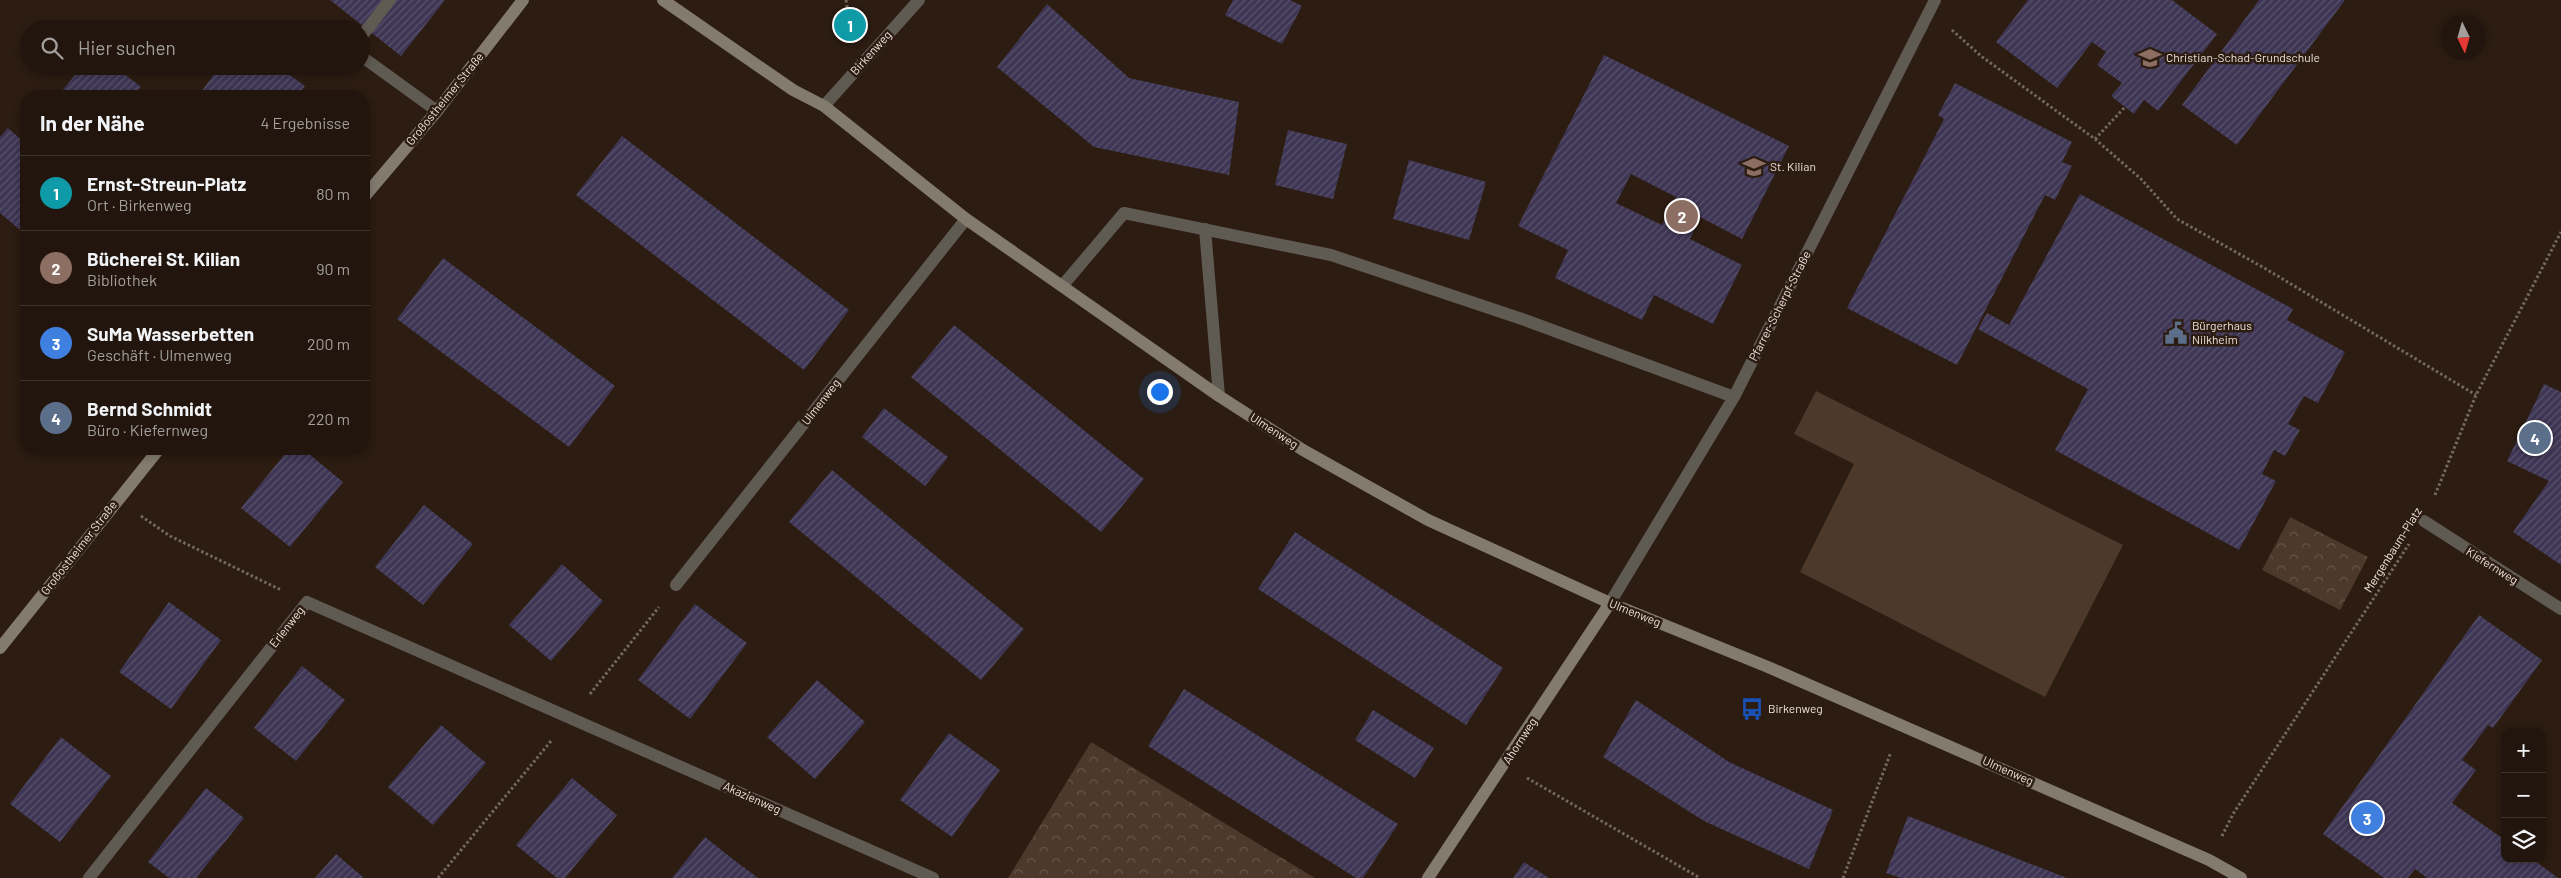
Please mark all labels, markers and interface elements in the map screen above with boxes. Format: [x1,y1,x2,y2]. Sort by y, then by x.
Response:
pin: 1 [834,6,866,44]
north arrow [2441,15,2486,60]
search box [20,20,370,75]
street label: Birkenweg [847,27,894,77]
icon: search [38,34,66,62]
text: Hier suchen [78,36,176,59]
school or university icon: Christian-Schad-Grundschule [2137,45,2163,71]
street label: Großostheimer Straße [402,49,486,148]
place label: Christian-Schad-Grundschule [2166,50,2320,64]
text: In der Nähe [40,110,145,135]
text: 4 Ergebnisse [260,113,350,132]
school or university icon: St. Kilian [1741,154,1767,180]
place label: St. Kilian [1770,159,1816,173]
text: Ernst-Streun-Platz [87,172,246,195]
text: 1 [53,184,59,203]
text: 80 m [316,184,350,203]
text: Ort · Birkenweg [87,195,192,214]
pin: 2 [1666,197,1698,235]
text: Bücherei St. Kilian [87,247,240,270]
street label: Pfarrer-Scherpf-Straße [1745,248,1813,363]
text: 2 [52,259,60,278]
text: 90 m [316,259,350,278]
text: Bibliothek [87,270,157,289]
place label: Bürgerhaus Nilkheim [2192,318,2252,346]
public building icon: Bürgerhaus Nilkheim [2163,320,2189,346]
text: SuMa Wasserbetten [87,322,254,345]
text: 3 [52,334,60,353]
text: 200 m [307,334,350,353]
text: Geschäft · Ulmenweg [87,345,232,364]
street label: Ulmenweg [798,376,842,427]
your location [1147,379,1173,405]
text: Bernd Schmidt [87,397,212,420]
text: 4 [51,409,61,428]
text: 220 m [307,409,350,428]
street label: Ulmenweg [1248,409,1301,451]
pin: 4 [2519,419,2551,457]
text: Büro · Kiefernweg [87,420,208,439]
street label: Großostheimer Straße [37,498,119,597]
street label: Mergenbaum-Platz [2360,504,2424,595]
street label: Kiefernweg [2464,544,2521,587]
street label: Ulmenweg [1608,595,1663,629]
street label: Erlenweg [266,603,307,650]
bus stop icon: Birkenweg [1739,696,1765,722]
place label: Birkenweg [1768,701,1823,715]
street label: Ahornweg [1499,715,1539,766]
map controls [2501,728,2546,863]
button: + [2501,728,2546,773]
street label: Ulmenweg [1981,753,2036,788]
button: − [2501,773,2546,818]
street label: Akazienweg [721,778,783,816]
pin: 3 [2351,799,2383,837]
button: layers [2501,818,2546,863]

